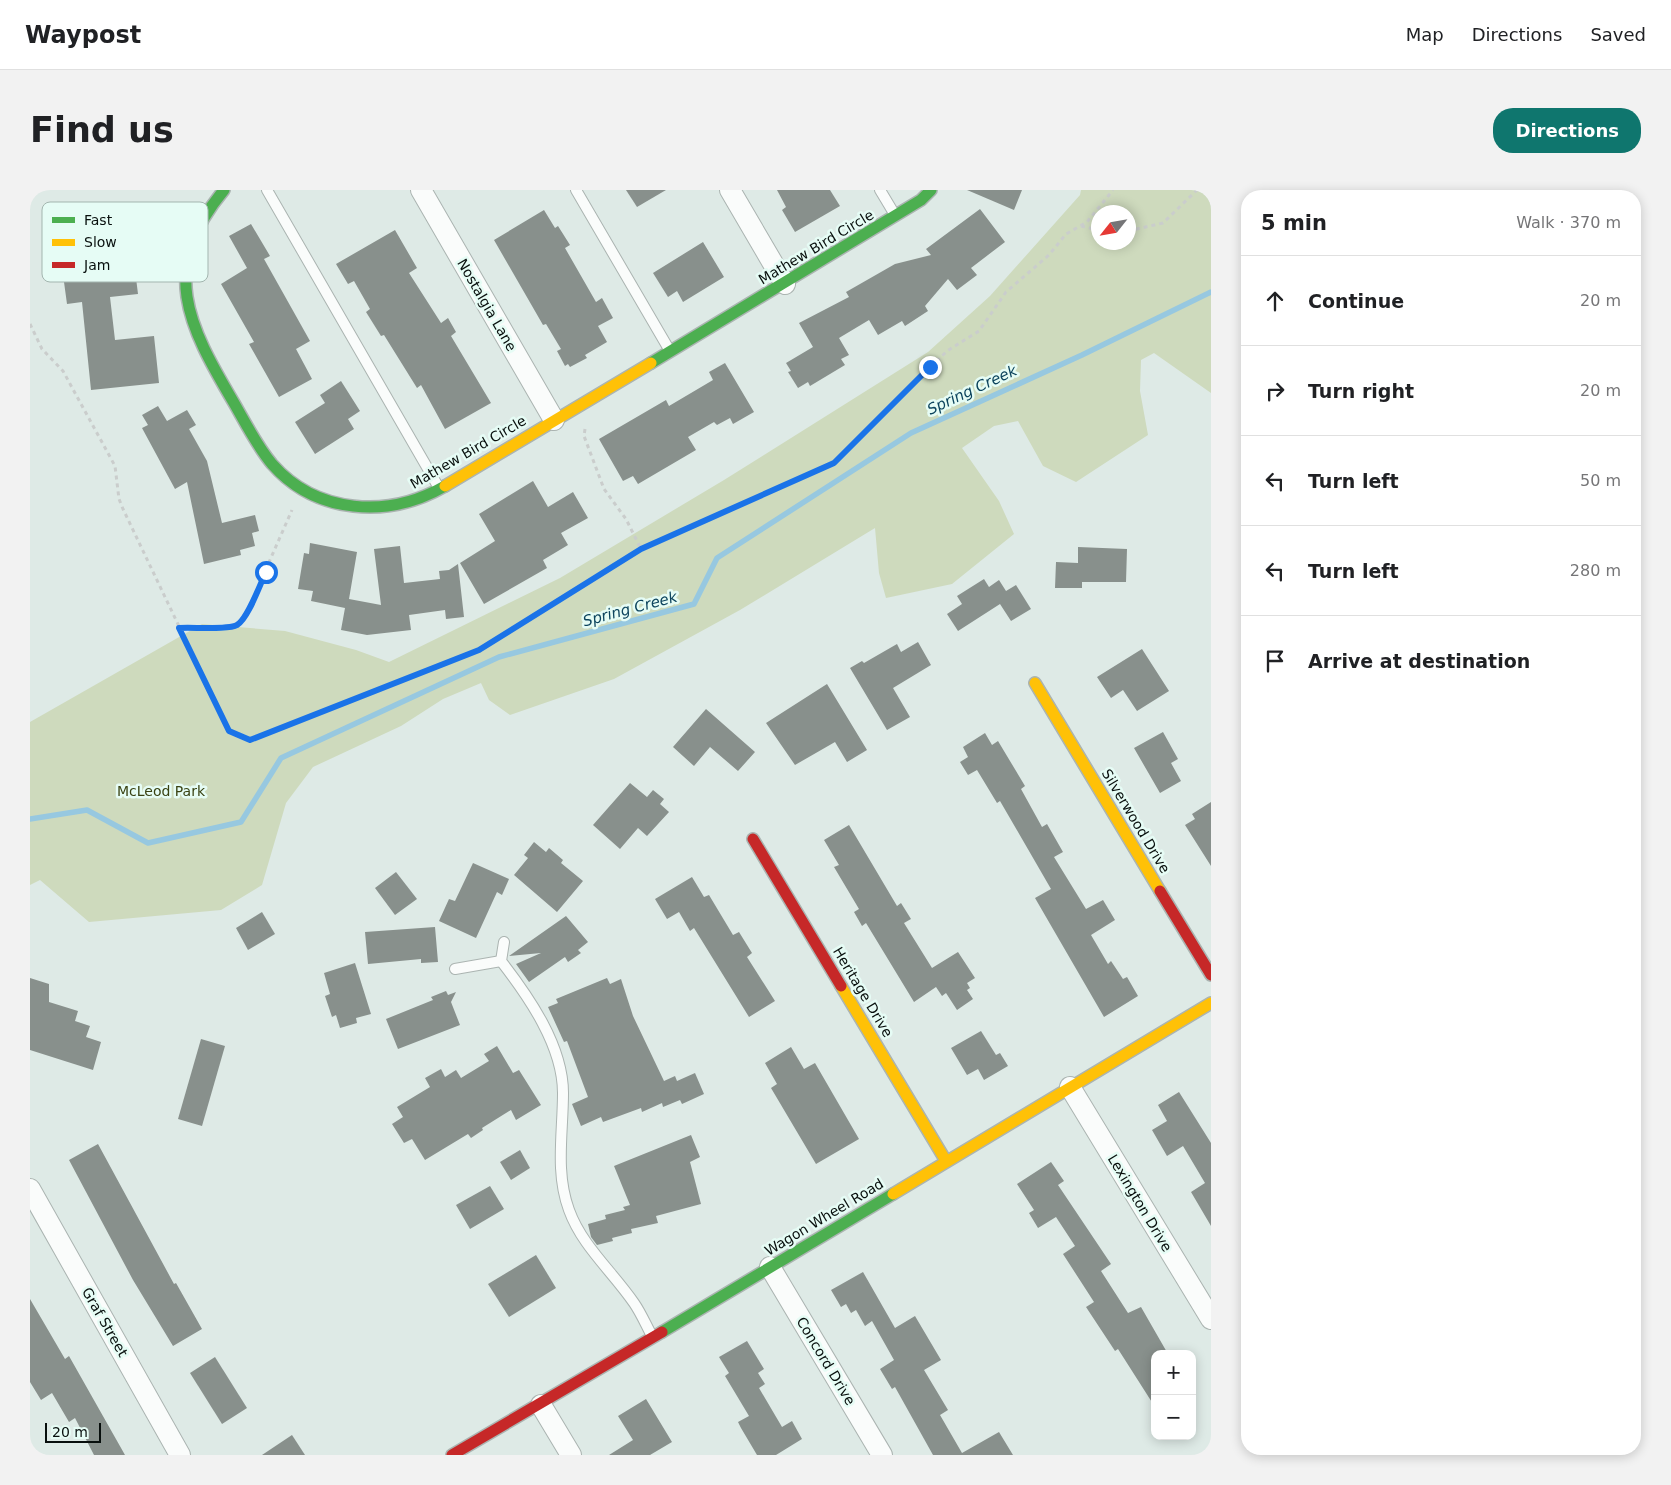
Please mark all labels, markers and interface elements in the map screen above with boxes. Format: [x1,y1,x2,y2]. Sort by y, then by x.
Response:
text: Waypost [25,21,141,49]
text: Map [1406,24,1444,45]
text: Directions [1472,24,1562,45]
text: Saved [1590,24,1646,45]
button: Directions [1493,108,1641,153]
text: Find us [30,110,174,150]
legend [42,202,208,282]
north arrow [1091,205,1136,250]
street label: Mathew Bird Circle [756,206,876,288]
text: 5 min [1261,211,1327,235]
text: Fast [84,212,113,228]
text: Walk · 370 m [1516,213,1621,232]
text: Slow [84,234,117,250]
street label: Nostalgia Lane [454,256,520,354]
text: Jam [83,257,110,273]
icon: ahead [1261,287,1289,315]
text: Continue [1308,290,1404,312]
text: 20 m [1580,291,1621,310]
route end [919,356,942,379]
water label: Spring Creek [924,361,1021,419]
icon: right [1261,377,1289,405]
text: Turn right [1308,380,1414,402]
text: 20 m [1580,381,1621,400]
street label: Mathew Bird Circle [407,412,529,492]
icon: left [1261,467,1289,495]
text: Turn left [1308,470,1399,492]
text: 50 m [1580,471,1621,490]
icon: left [1261,557,1289,585]
text: Turn left [1308,560,1399,582]
route start [255,561,278,584]
text: 280 m [1570,561,1621,580]
water label: Spring Creek [581,587,680,630]
icon: arrive [1261,647,1289,675]
text: Arrive at destination [1308,650,1530,672]
street label: Silverwood Drive [1099,766,1173,876]
park label: McLeod Park [117,783,206,799]
street label: Heritage Drive [830,944,896,1040]
street label: Lexington Drive [1105,1151,1175,1255]
street label: Wagon Wheel Road [762,1175,886,1259]
street label: Graf Street [79,1285,131,1360]
street label: Concord Drive [793,1314,859,1408]
map controls [1151,1350,1196,1440]
button: + [1151,1350,1196,1395]
button: − [1151,1395,1196,1440]
scale bar [45,1420,101,1443]
text: 20 m [52,1424,88,1440]

